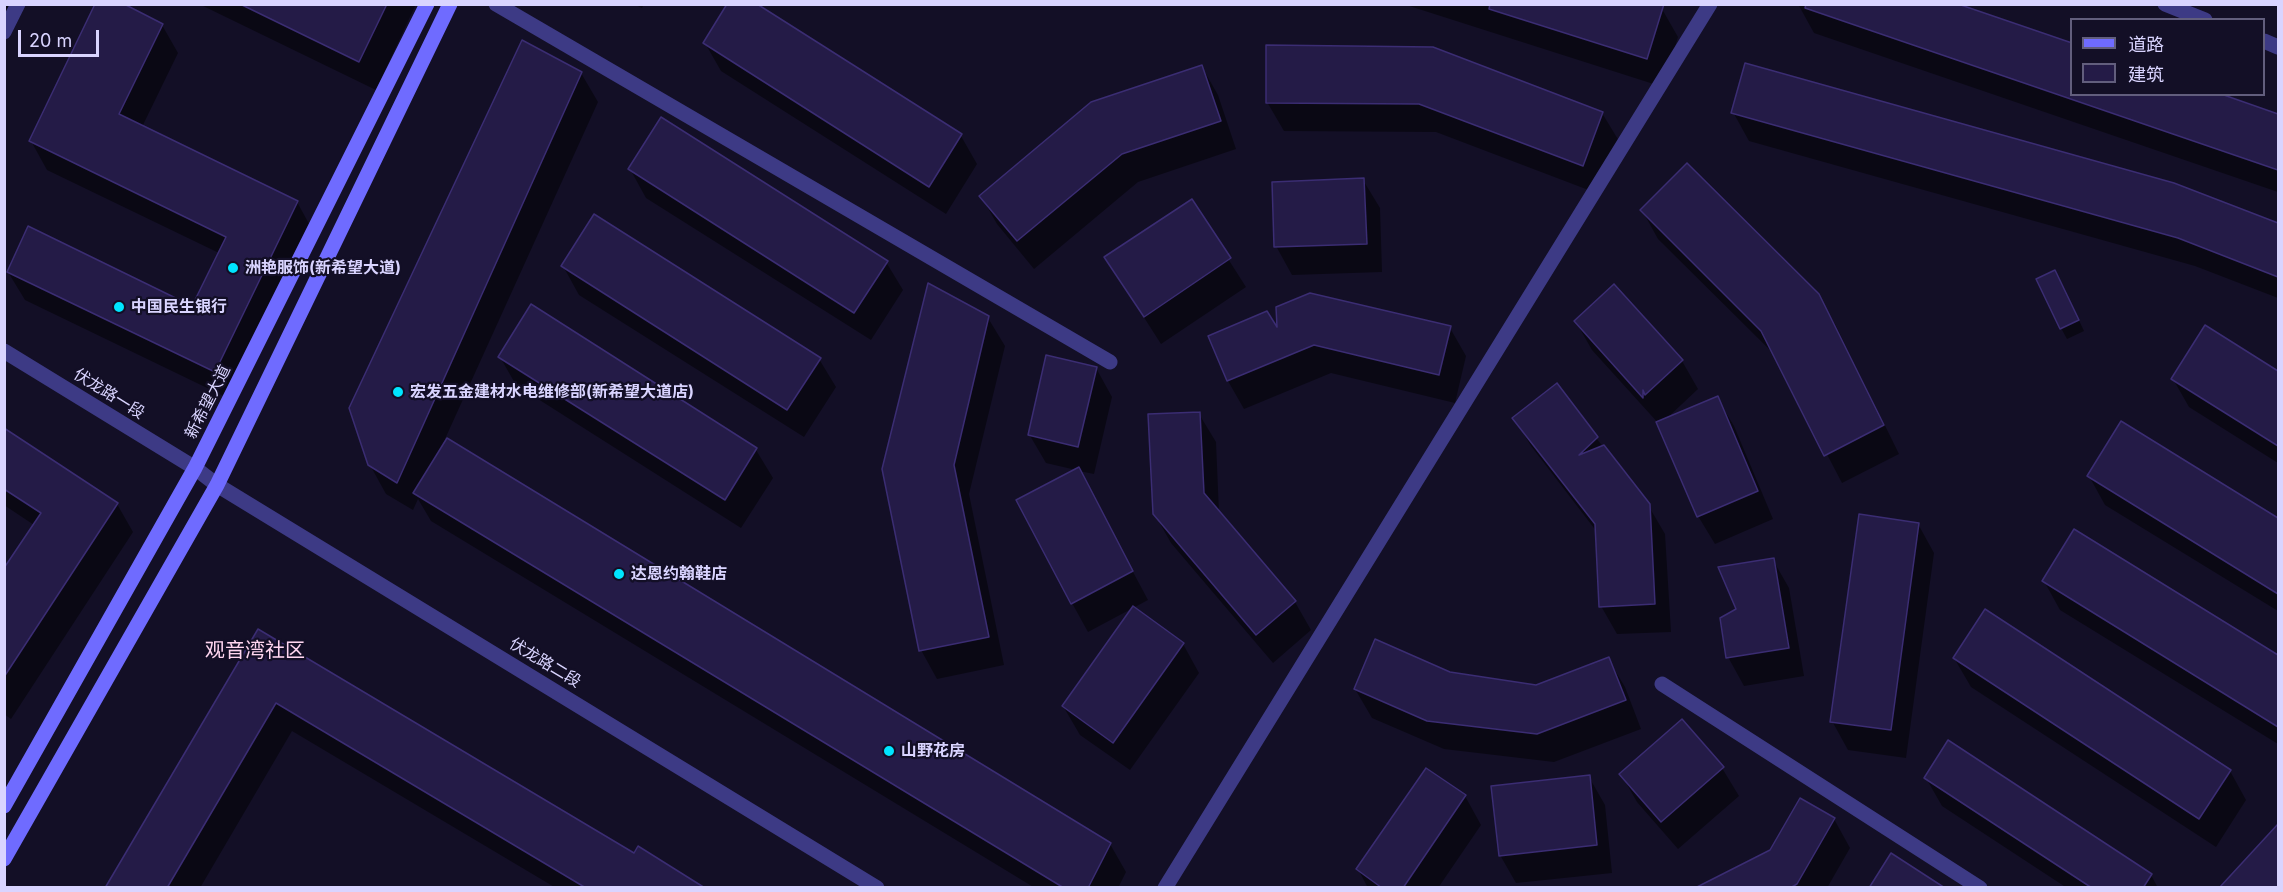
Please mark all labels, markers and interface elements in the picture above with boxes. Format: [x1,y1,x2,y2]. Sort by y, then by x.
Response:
scale bar [21,18,102,56]
legend [2070,18,2265,96]
text: 20 m [29,30,72,51]
text: 道路 [2128,34,2164,55]
text: 建筑 [2128,64,2164,85]
place label: 洲艳服饰(新希望大道) [245,258,401,278]
marker: 洲艳服饰(新希望大道) [226,261,240,275]
place label: 中国民生银行 [131,297,227,317]
marker: 中国民生银行 [112,300,126,314]
street label: 新希望大道 [181,362,235,442]
street label: 伏龙路一段 [70,365,148,423]
place label: 宏发五金建材水电维修部(新希望大道店) [410,382,694,402]
marker: 宏发五金建材水电维修部(新希望大道店) [391,385,405,399]
place label: 达恩约翰鞋店 [631,564,727,584]
marker: 达恩约翰鞋店 [612,567,626,581]
street label: 伏龙路二段 [506,634,584,692]
district label: 观音湾社区 [205,639,305,663]
place label: 山野花房 [901,741,965,761]
marker: 山野花房 [882,744,896,758]

